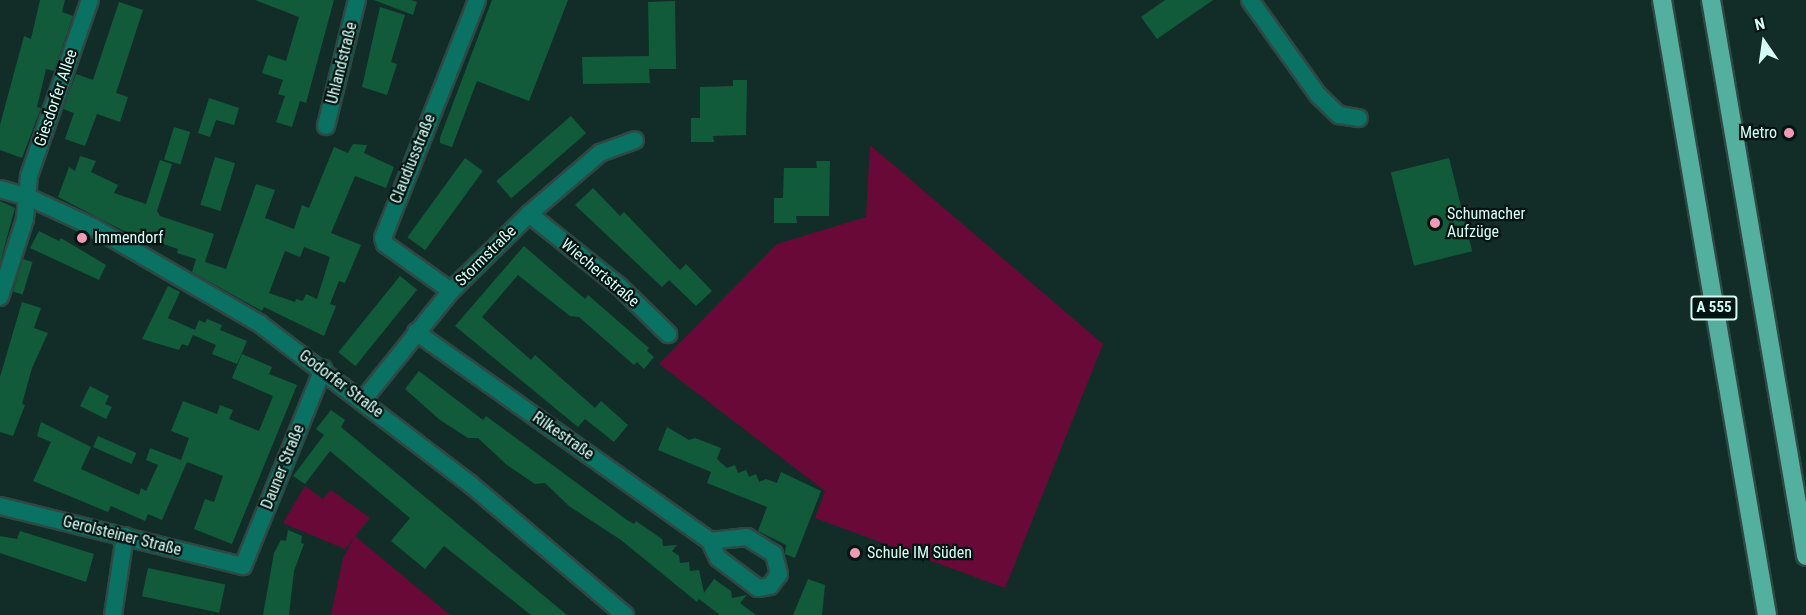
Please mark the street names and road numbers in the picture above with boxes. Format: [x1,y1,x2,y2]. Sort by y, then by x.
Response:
street label: Uhlandstraße [323,20,361,106]
street label: Giesdorfer Allee [30,47,82,149]
street label: Claudiusstraße [386,111,440,207]
street label: Stormstraße [452,222,520,290]
street label: Wiechertstraße [557,235,643,311]
road number: A 555 [1690,296,1738,320]
street label: Godorfer Straße [295,346,387,422]
street label: Rilkestraße [529,408,597,464]
street label: Dauner Straße [257,422,309,512]
street label: Gerolsteiner Straße [61,512,183,560]

